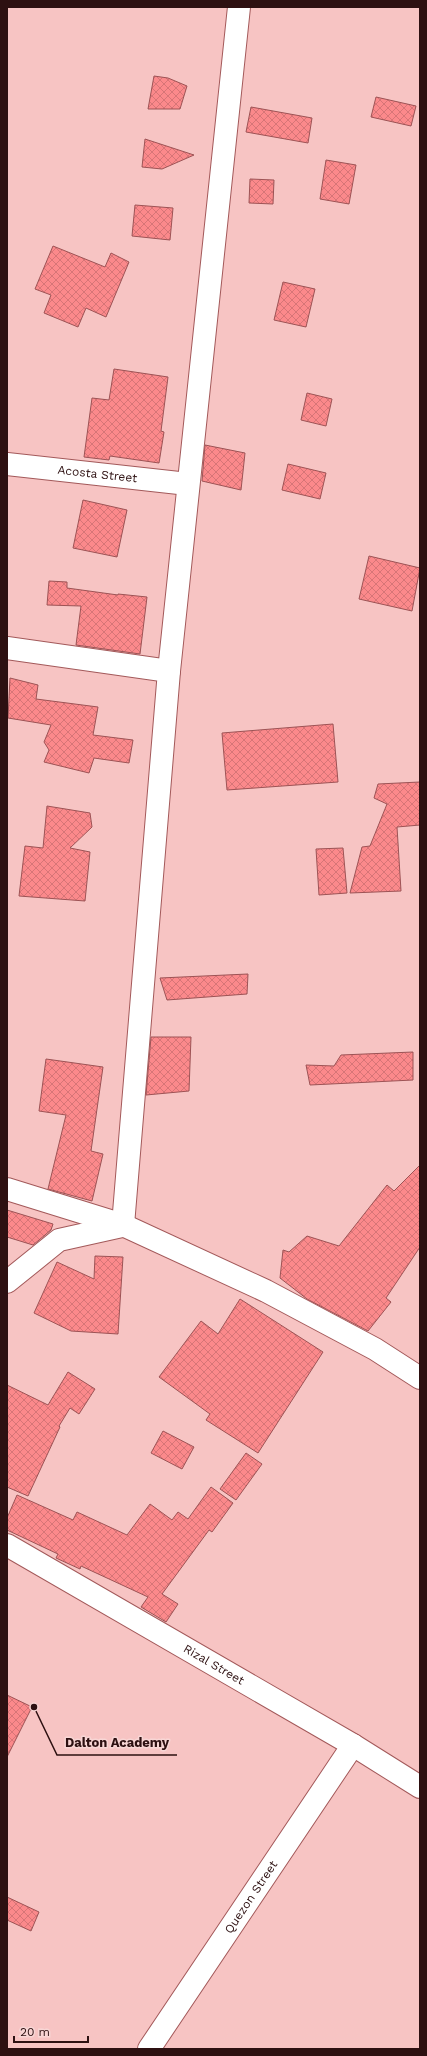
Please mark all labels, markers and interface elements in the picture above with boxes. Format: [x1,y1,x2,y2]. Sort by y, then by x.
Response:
street label: Acosta Street [57,463,138,485]
street label: Rizal Street [181,1642,247,1688]
callout: Dalton Academy [57,1730,177,1755]
text: Dalton Academy [65,1735,170,1750]
street label: Quezon Street [222,1858,280,1936]
scale bar [14,2018,88,2044]
text: 20 m [20,2025,50,2039]

